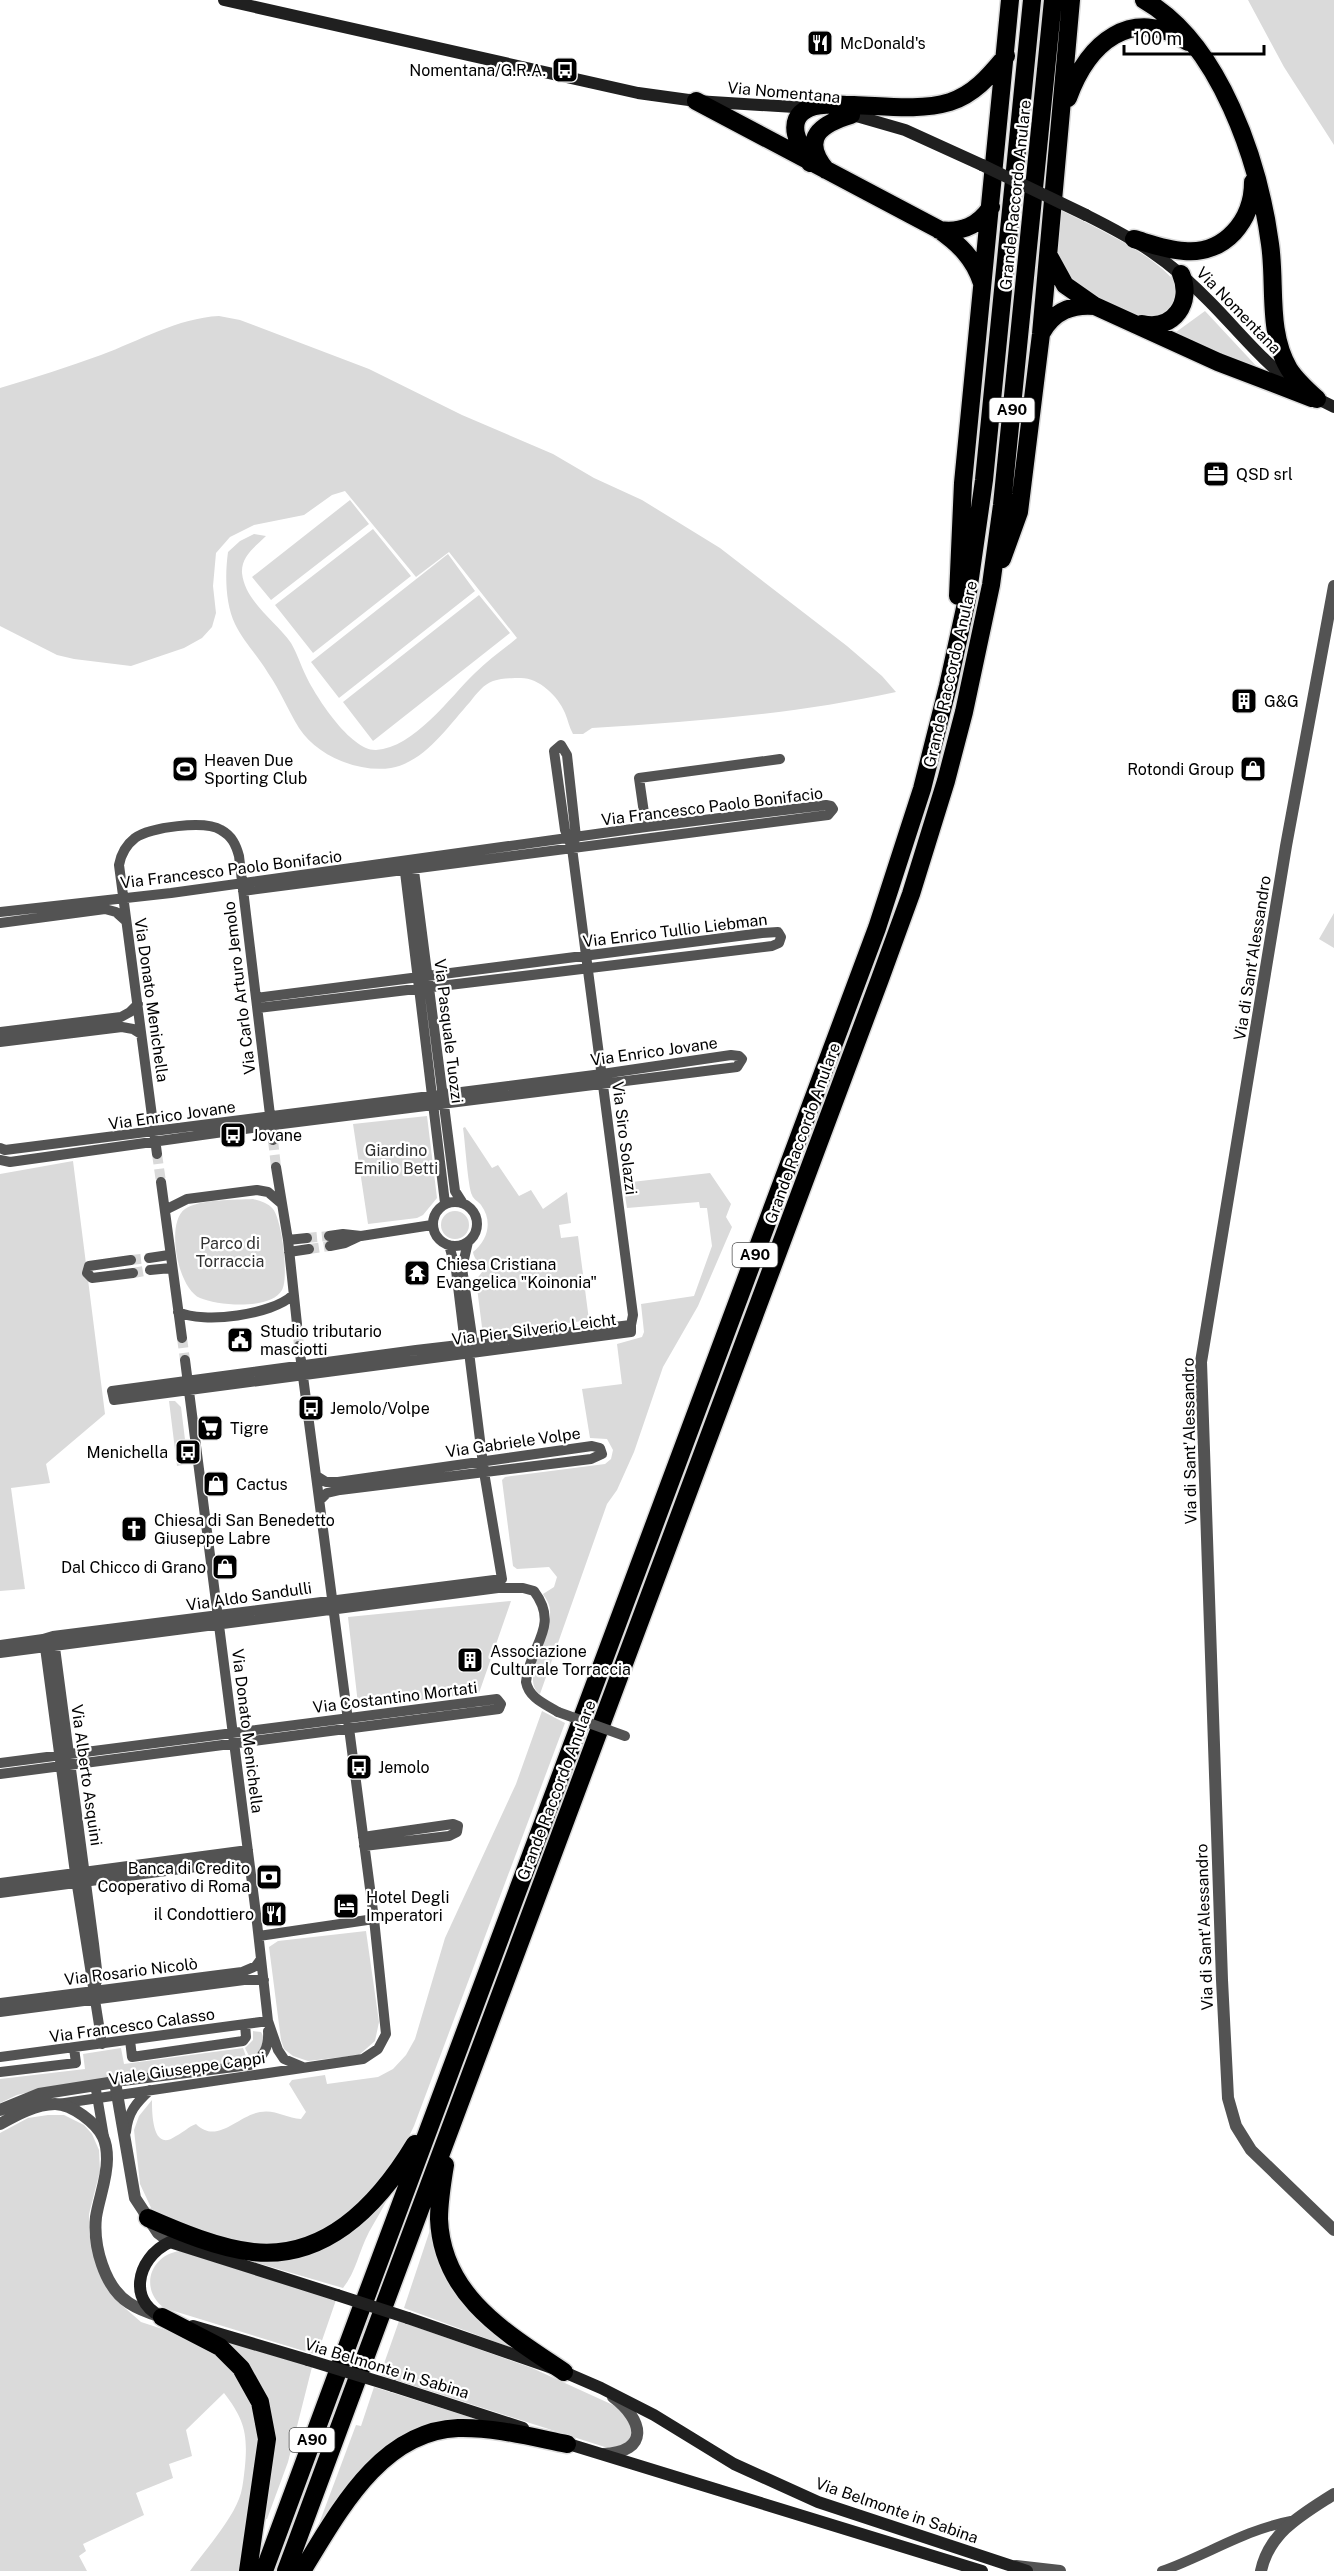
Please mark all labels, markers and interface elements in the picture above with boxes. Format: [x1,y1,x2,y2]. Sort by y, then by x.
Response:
scale bar [1124,18,1264,56]
restaurant icon: McDonald's [805,28,835,58]
text: 100 m [1133,28,1182,49]
place label: McDonald's [840,34,926,53]
bus stop icon: Nomentana/G.R.A. [550,55,580,85]
place label: Nomentana/G.R.A. [409,61,546,80]
street label: Via Nomentana [727,78,841,107]
street label: Grande Raccordo Anulare [996,99,1035,291]
street label: Via Nomentana [1192,263,1285,358]
road number: A90 [990,398,1034,422]
office icon: QSD srl [1201,459,1231,489]
place label: QSD srl [1236,465,1293,484]
street label: Grande Raccordo Anulare [920,579,981,769]
building icon: G&G [1229,686,1259,716]
place label: G&G [1264,692,1299,711]
place label: Heaven Due Sporting Club [204,751,307,788]
sports icon: Heaven Due Sporting Club [170,754,200,784]
shop icon: Rotondi Group [1238,754,1268,784]
place label: Rotondi Group [1127,760,1234,779]
street label: Via Francesco Paolo Bonifacio [600,783,824,830]
street label: Via Francesco Paolo Bonifacio [119,846,343,893]
street label: Via di Sant'Alessandro [1230,874,1275,1042]
street label: Via Carlo Arturo Jemolo [219,900,260,1076]
street label: Via Enrico Tullio Liebman [582,910,769,951]
street label: Via Donato Menichella [131,917,172,1083]
street label: Via Pasquale Tuozzi [430,958,467,1104]
street label: Via Enrico Jovane [589,1033,719,1070]
street label: Grande Raccordo Anulare [761,1040,844,1226]
street label: Via Siro Solazzi [608,1080,641,1196]
street label: Via Enrico Jovane [107,1097,237,1134]
bus stop icon: Jovane [218,1120,248,1150]
place label: Jovane [252,1126,302,1145]
park label: Giardino Emilio Betti [354,1141,438,1178]
park label: Parco di Torraccia [196,1234,264,1271]
road number: A90 [732,1243,777,1267]
place label: Chiesa Cristiana Evangelica "Koinonia" [436,1255,597,1292]
temple icon: Chiesa Cristiana Evangelica "Koinonia" [402,1258,432,1288]
street label: Via Pier Silverio Leicht [451,1310,617,1349]
place label: Studio tributario masciotti [260,1322,382,1359]
public building icon: Studio tributario masciotti [225,1325,255,1355]
street label: Via di Sant'Alessandro [1179,1357,1200,1525]
bus stop icon: Jemolo/Volpe [296,1393,326,1423]
place label: Jemolo/Volpe [330,1399,430,1418]
supermarket icon: Tigre [195,1413,225,1443]
place label: Tigre [230,1419,269,1438]
street label: Via Gabriele Volpe [444,1424,582,1461]
bus stop icon: Menichella [173,1437,203,1467]
place label: Menichella [87,1443,168,1462]
shop icon: Cactus [201,1469,231,1499]
place label: Cactus [236,1475,288,1494]
place label: Chiesa di San Benedetto Giuseppe Labre [154,1511,335,1548]
church icon: Chiesa di San Benedetto Giuseppe Labre [119,1514,149,1544]
shop icon: Dal Chicco di Grano [210,1552,240,1582]
place label: Dal Chicco di Grano [61,1558,206,1577]
street label: Via Aldo Sandulli [185,1578,313,1615]
place label: Associazione Culturale Torraccia [490,1642,631,1679]
building icon: Associazione Culturale Torraccia [455,1645,485,1675]
street label: Via Donato Menichella [228,1648,267,1814]
street label: Via Costantino Mortati [312,1678,478,1717]
street label: Grande Raccordo Anulare [513,1697,600,1883]
street label: Via Alberto Asquini [67,1703,106,1847]
bus stop icon: Jemolo [344,1752,374,1782]
place label: Jemolo [378,1758,430,1777]
street label: Via di Sant'Alessandro [1192,1843,1217,2011]
place label: Banca di Credito Cooperativo di Roma [97,1859,250,1896]
bank icon: Banca di Credito Cooperativo di Roma [254,1862,284,1892]
place label: Hotel Degli Imperatori [366,1888,449,1925]
hotel icon: Hotel Degli Imperatori [331,1891,361,1921]
restaurant icon: il Condottiero [259,1899,289,1929]
place label: il Condottiero [154,1905,254,1924]
street label: Via Rosario Nicolò [63,1954,199,1989]
street label: Via Francesco Calasso [48,2004,216,2047]
street label: Viale Giuseppe Cappi [108,2048,266,2089]
street label: Via Belmonte in Sabina [302,2334,471,2403]
road number: A90 [290,2428,334,2452]
street label: Via Belmonte in Sabina [813,2474,981,2547]

